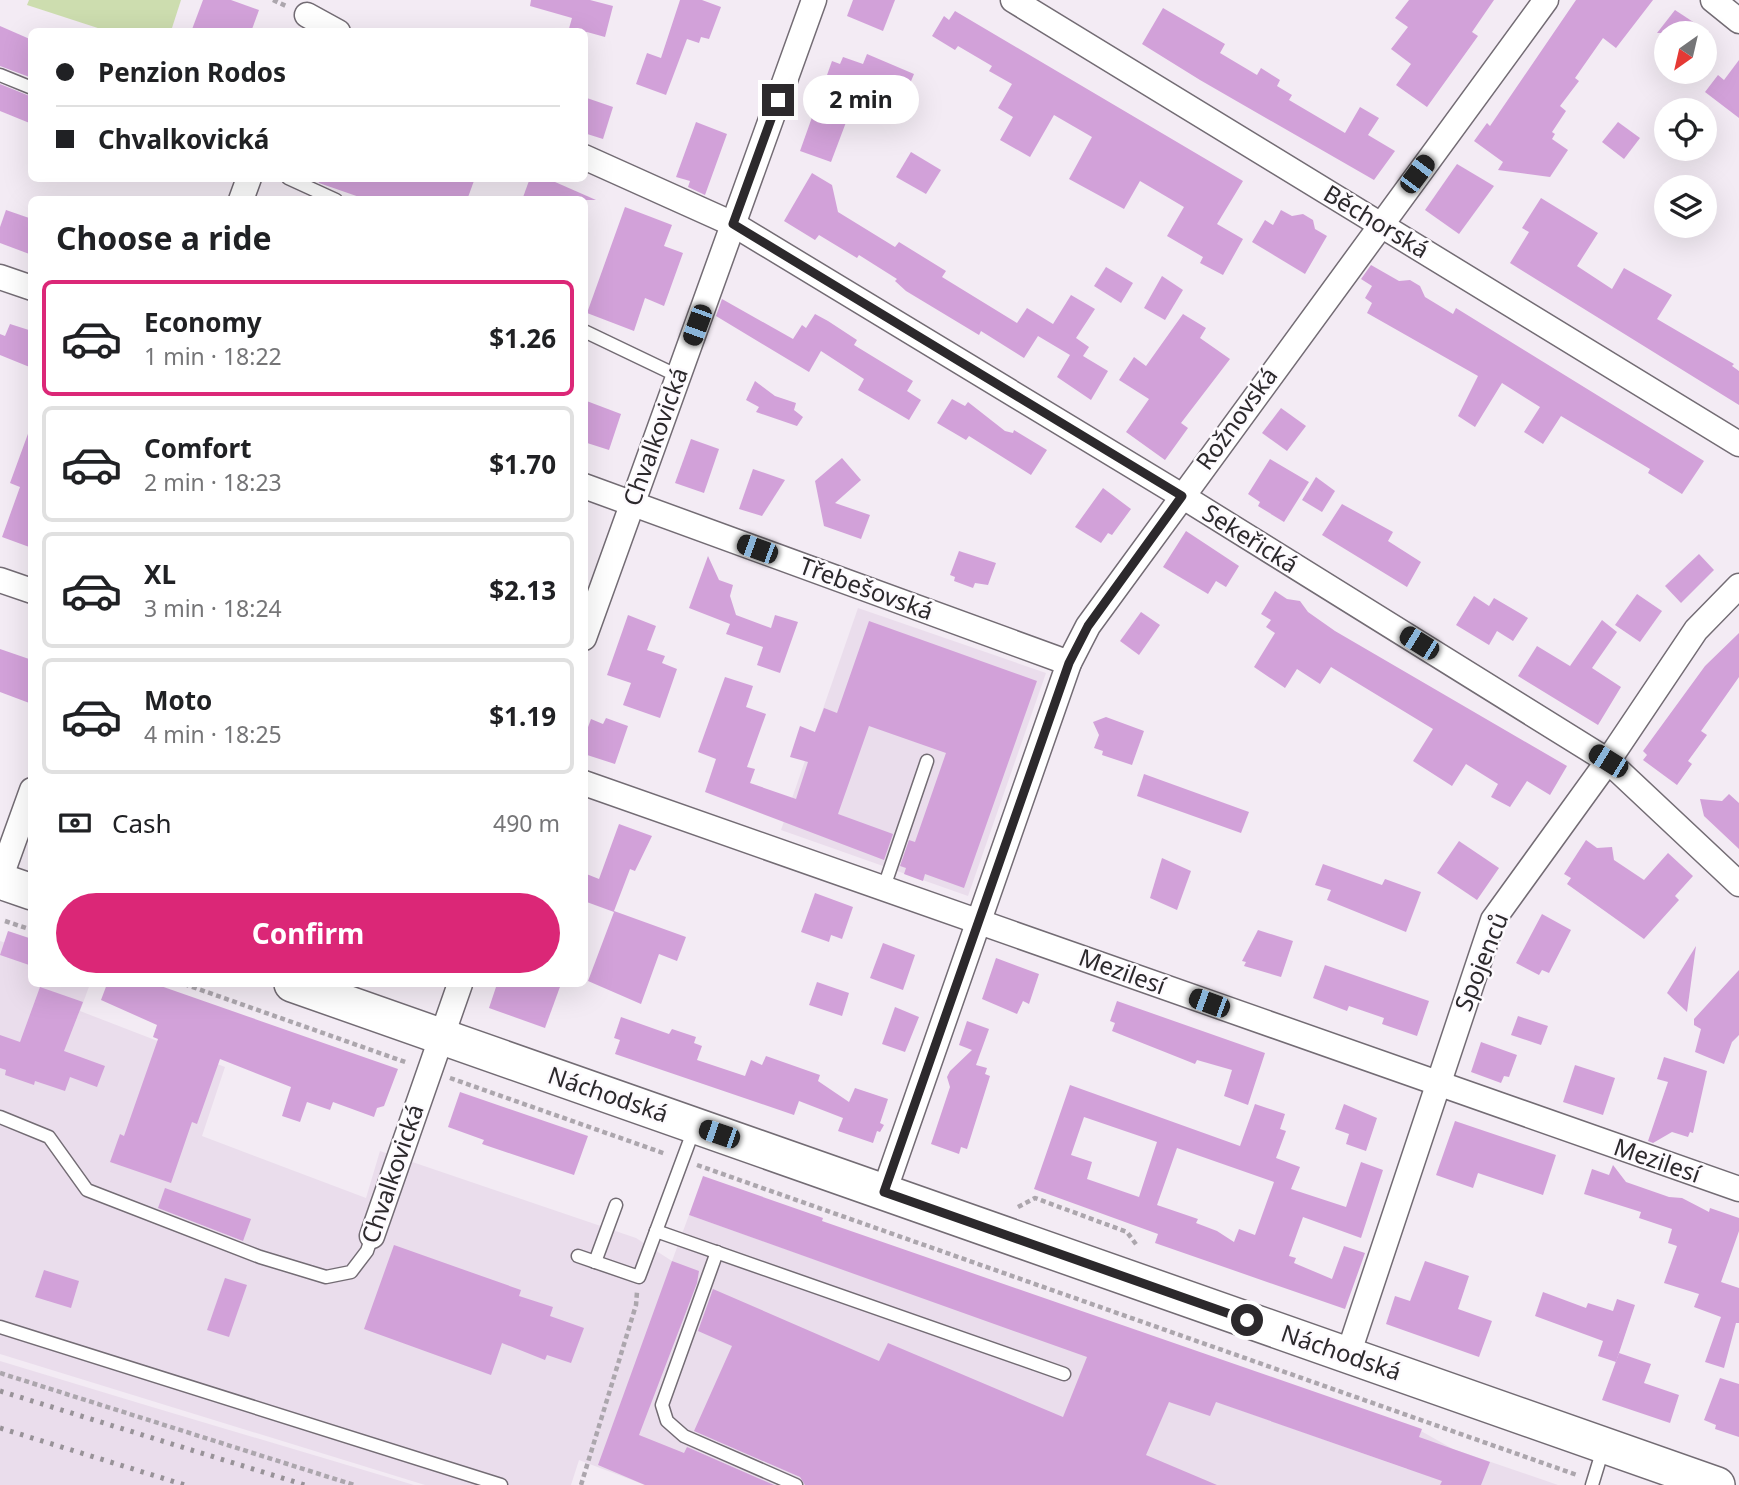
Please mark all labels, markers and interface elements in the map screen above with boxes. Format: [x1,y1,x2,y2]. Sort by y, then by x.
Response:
north arrow [1654,21,1717,84]
map controls [1654,21,1717,238]
text: Penzion Rodos [98,54,286,90]
callout: 2 min [802,76,918,124]
text: 2 min [829,83,893,115]
route end [762,84,794,116]
button: locate [1654,98,1717,161]
text: Chvalkovická [98,121,269,157]
car [1396,151,1439,197]
button: layers [1654,175,1717,238]
street label: Běchorská [1318,176,1436,265]
text: Choose a ride [56,216,272,259]
car [680,302,715,348]
text: Economy [144,304,262,340]
icon: car [60,307,123,370]
text: $1.26 [489,320,556,356]
text: 1 min · 18:22 [144,340,282,372]
street label: Rožnovská [1187,360,1284,476]
street label: Chvalkovická [614,363,695,510]
text: Comfort [144,430,252,466]
icon: car [60,433,123,496]
text: $1.70 [489,446,556,482]
text: 2 min · 18:23 [144,466,282,498]
street label: Sekeřická [1197,495,1305,580]
car [734,532,781,566]
street label: Třebešovská [795,548,938,627]
text: XL [144,556,176,592]
icon: car [60,559,123,622]
text: $2.13 [489,572,556,608]
text: 3 min · 18:24 [144,592,282,624]
car [1396,623,1443,663]
text: Moto [144,682,212,718]
icon: car [60,685,123,748]
text: $1.19 [489,698,556,734]
text: 4 min · 18:25 [144,718,282,750]
car [1585,741,1632,781]
icon: cash [56,804,94,842]
text: Cash [112,805,172,841]
text: 490 m [493,807,560,839]
button: Confirm [56,893,560,973]
street label: Spojenců [1446,907,1515,1016]
street label: Mezilesí [1075,940,1171,1002]
car [1186,986,1233,1020]
street label: Náchodská [544,1058,673,1130]
street label: Chvalkovická [352,1100,431,1247]
car [696,1117,743,1151]
street label: Mezilesí [1610,1129,1706,1190]
route start [1231,1304,1263,1336]
street label: Náchodská [1277,1316,1406,1388]

